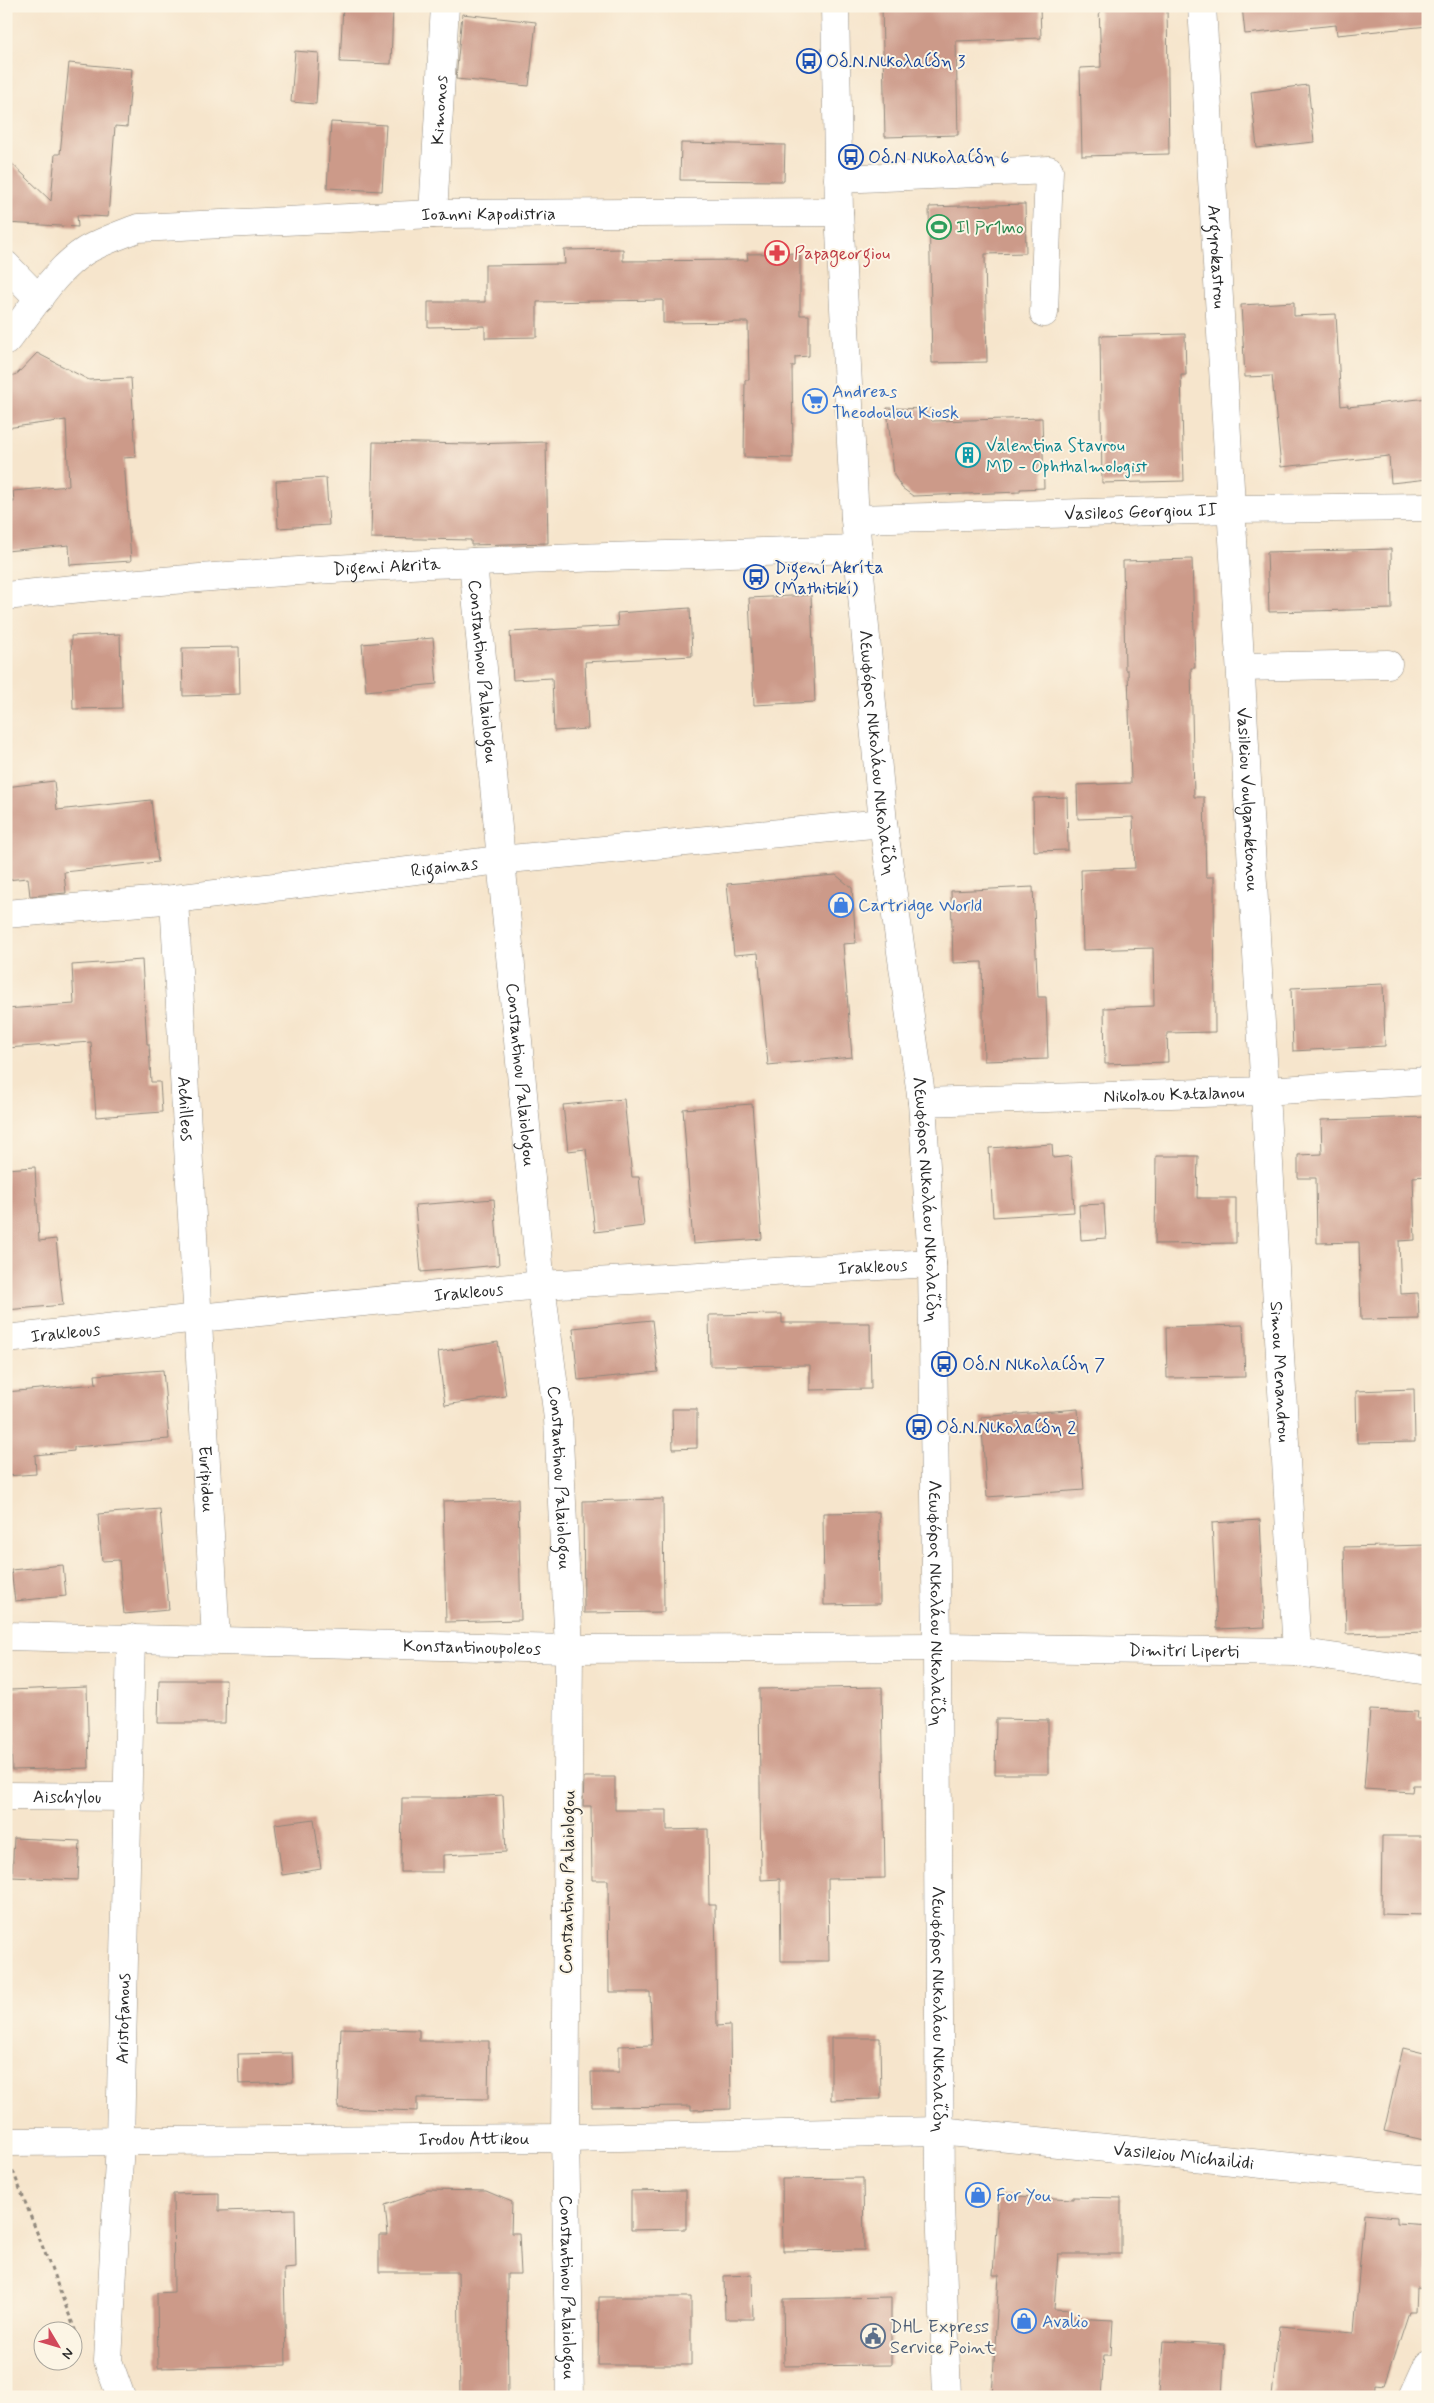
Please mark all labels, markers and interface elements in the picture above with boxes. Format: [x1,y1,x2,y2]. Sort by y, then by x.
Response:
bus stop icon: Οδ.Ν.Νικολαίδη 3 [796,48,822,74]
place label: Οδ.Ν.Νικολαίδη 3 [826,50,965,74]
street label: Kimonos [426,75,454,146]
bus stop icon: Οδ.Ν Νικολαίδη 6 [838,144,864,170]
place label: Οδ.Ν Νικολαίδη 6 [868,146,1009,170]
street label: Ioanni Kapodistria [421,202,556,228]
street label: Argyrokastrou [1200,204,1231,309]
sports icon: Il Pr1mo [926,214,952,240]
place label: Il Pr1mo [956,216,1024,240]
pharmacy icon: Papageorgiou [764,240,790,266]
place label: Papageorgiou [794,242,890,268]
place label: Andreas Theodoulou Kiosk [832,380,959,425]
supermarket icon: Andreas Theodoulou Kiosk [802,388,828,414]
place label: Valentina Stavrou MD - Ophthalmologist [986,434,1148,479]
building icon: Valentina Stavrou MD - Ophthalmologist [955,442,981,468]
street label: Vasileos Georgiou II [1064,498,1218,526]
street label: Digeni Akrita [332,552,441,583]
place label: Digení Akríta (Mathitikí) [774,556,884,601]
bus stop icon: Digení Akríta (Mathitikí) [743,564,769,590]
street label: Constantinou Palaiologou [462,579,503,765]
street label: Λεωφόρος Νικολάου Νικολαΐδη [852,629,901,877]
street label: Vasileiou Voulgaroktonou [1230,707,1264,893]
street label: Rigainas [410,852,480,884]
shop icon: Cartridge World [828,892,854,918]
place label: Cartridge World [858,894,982,919]
street label: Constantinou Palaiologou [500,982,541,1168]
street label: Achilleos [171,1075,199,1142]
street label: Λεωφόρος Νικολάου Νικολαΐδη [906,1075,944,1323]
street label: Nikolaou Katalanou [1103,1081,1245,1109]
street label: Irakleous [837,1253,908,1281]
street label: Irakleous [433,1278,505,1308]
street label: Simou Menandrou [1264,1301,1296,1443]
street label: Irakleous [30,1318,102,1349]
bus stop icon: Οδ.Ν Νικολαίδη 7 [931,1351,957,1377]
place label: Οδ.Ν Νικολαίδη 7 [962,1353,1105,1377]
street label: Constantinou Palaiologou [541,1384,576,1571]
bus stop icon: Οδ.Ν.Νικολαίδη 2 [906,1414,932,1440]
place label: Οδ.Ν.Νικολαίδη 2 [936,1416,1076,1440]
street label: Euripidou [192,1445,220,1513]
street label: Λεωφόρος Νικολάου Νικολαΐδη [922,1480,948,1727]
street label: Konstantinoupoleos [403,1634,541,1661]
street label: Dimitri Liperti [1128,1639,1240,1664]
street label: Aischylou [33,1785,101,1810]
street label: Constantinou Palaiologou [554,1790,584,1974]
street label: Λεωφόρος Νικολάου Νικολαΐδη [925,1886,951,2133]
street label: Aristofanous [111,1973,137,2064]
street label: Irodou Attikou [418,2127,530,2152]
street label: Vasileiou Michailidi [1112,2138,1255,2176]
shop icon: For You [965,2182,991,2208]
place label: For You [996,2184,1052,2208]
street label: Constantinou Palaiologou [553,2195,581,2380]
shop icon: Avalio [1011,2308,1037,2334]
place label: Avalio [1042,2310,1088,2334]
place label: DHL Express Service Point [890,2315,995,2360]
north arrow [32,2320,82,2370]
public building icon: DHL Express Service Point [860,2323,886,2349]
text: N [57,2344,77,2363]

